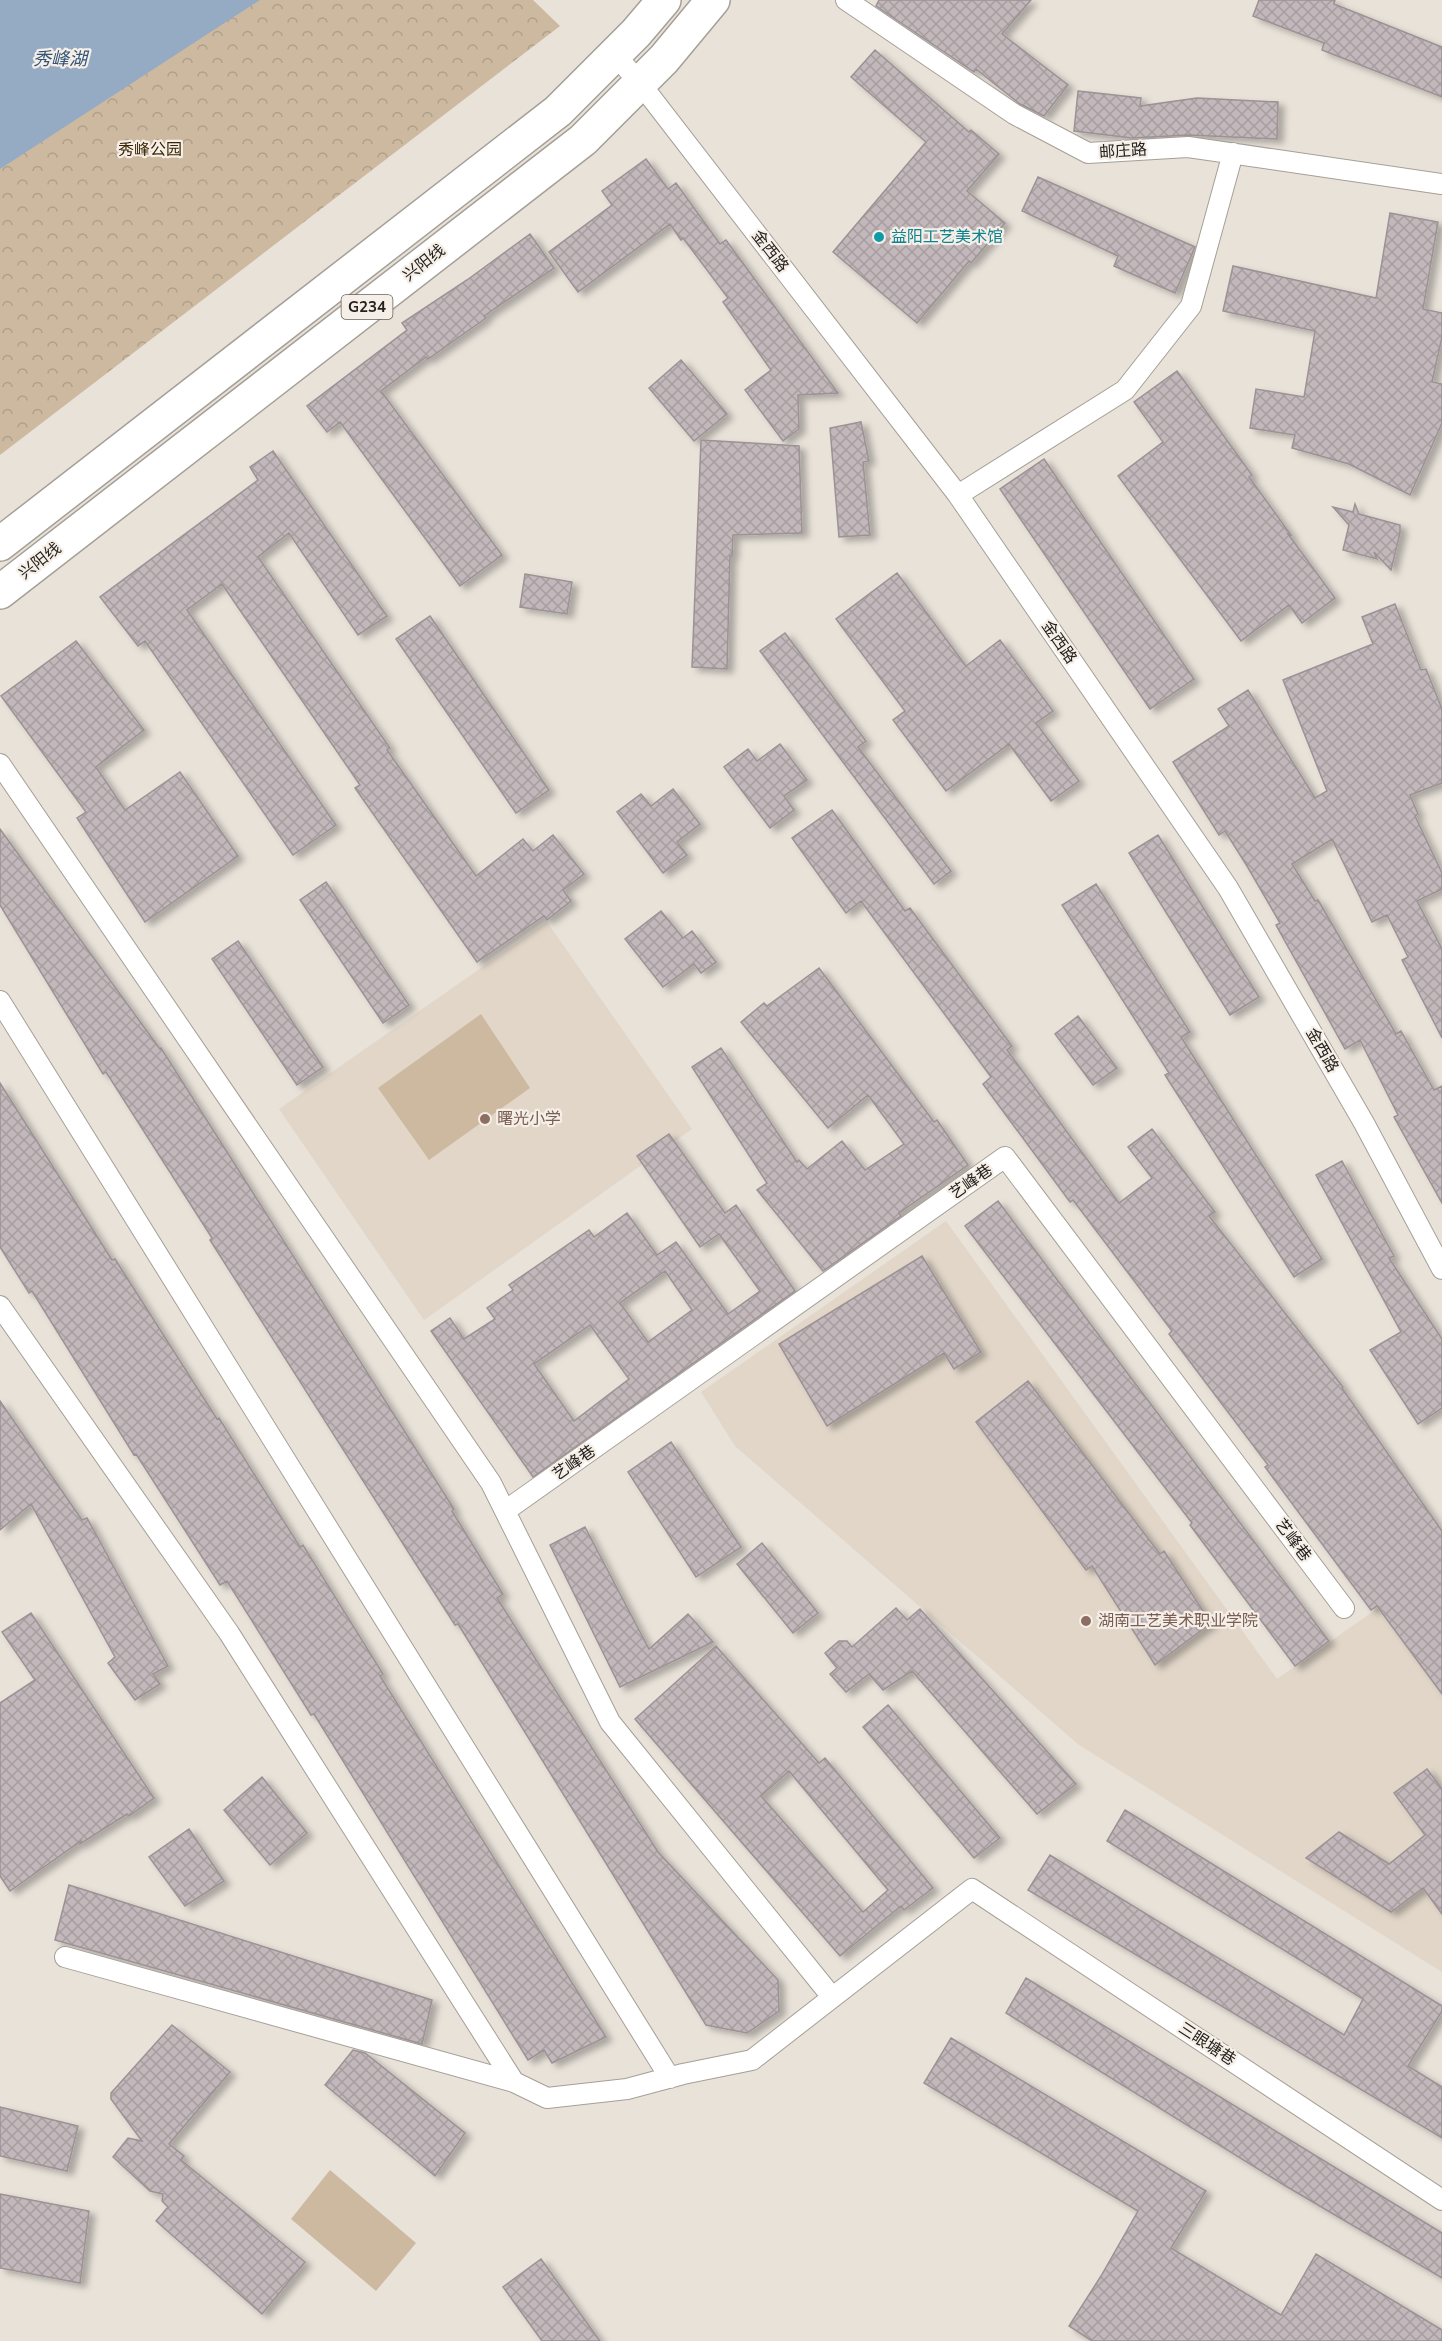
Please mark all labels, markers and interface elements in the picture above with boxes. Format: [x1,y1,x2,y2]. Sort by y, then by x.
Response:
water label: 秀峰湖 [33,47,90,71]
street label: 邮庄路 [1098,138,1148,164]
park label: 秀峰公园 [118,139,182,161]
street label: 金西路 [747,225,793,277]
place label: 益阳工艺美术馆 [891,226,1003,248]
marker: 益阳工艺美术馆 [872,230,886,244]
street label: 兴阳线 [398,240,450,286]
road number: G234 [342,295,392,319]
street label: 兴阳线 [14,538,66,584]
street label: 金西路 [1036,616,1082,668]
street label: 金西路 [1300,1024,1344,1076]
place label: 曙光小学 [497,1108,561,1130]
marker: 曙光小学 [478,1112,492,1126]
street label: 艺峰巷 [945,1159,997,1205]
street label: 艺峰巷 [548,1440,600,1486]
street label: 艺峰巷 [1270,1514,1316,1566]
place label: 湖南工艺美术职业学院 [1098,1610,1258,1632]
marker: 湖南工艺美术职业学院 [1079,1614,1093,1628]
street label: 三眼塘巷 [1174,2017,1240,2071]

